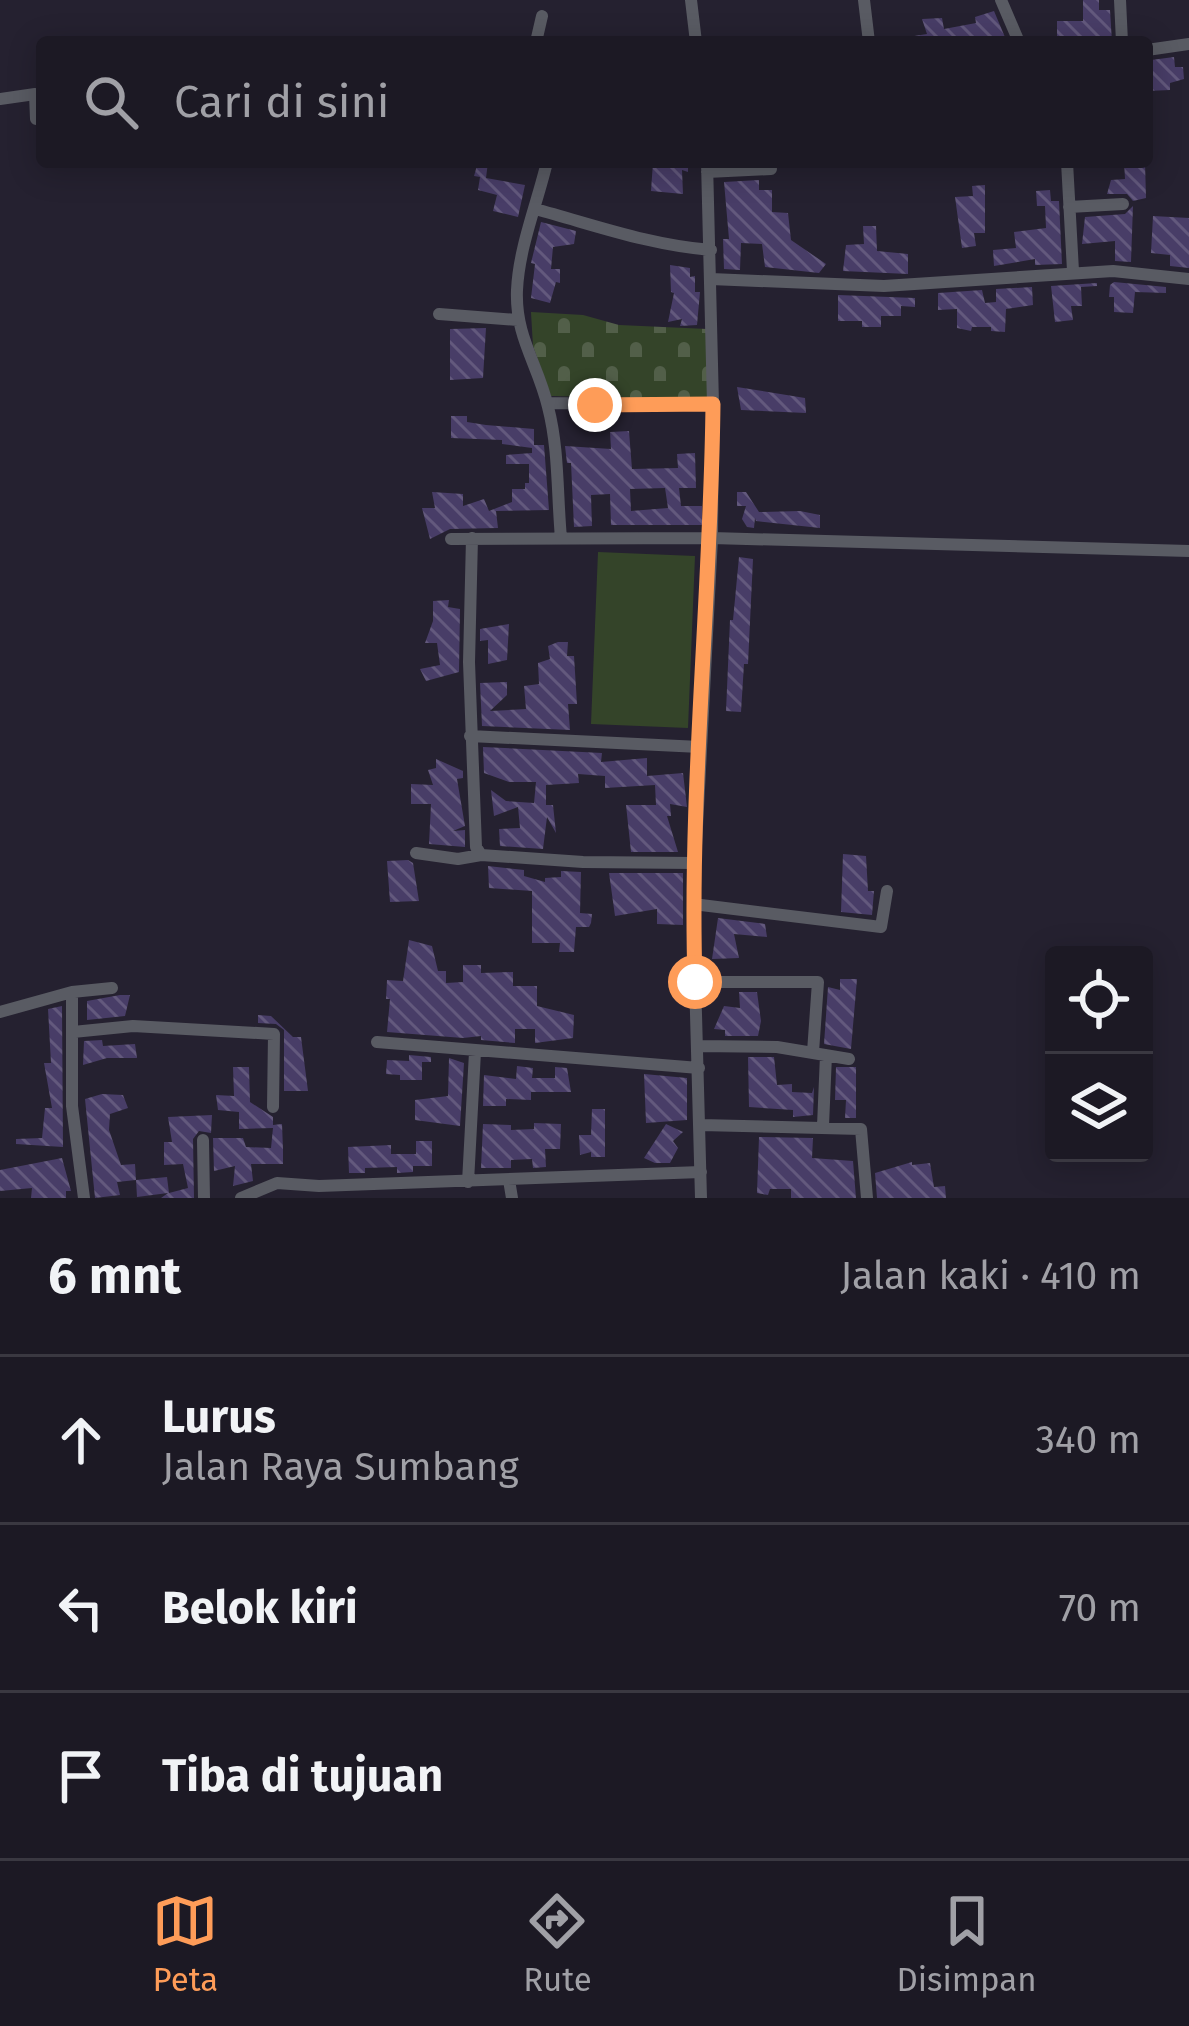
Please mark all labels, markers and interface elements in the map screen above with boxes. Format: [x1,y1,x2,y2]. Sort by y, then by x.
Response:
search box [36,36,1153,168]
icon: search [78,69,144,135]
text: Cari di sini [174,75,390,129]
route end [568,378,622,432]
map controls [1045,946,1153,1162]
button: locate [1045,946,1153,1054]
route start [668,955,722,1009]
button: layers [1045,1054,1153,1162]
text: 6 mnt [48,1245,181,1307]
text: Jalan kaki · 410 m [840,1253,1141,1299]
text: Lurus [162,1390,276,1444]
icon: ahead [48,1407,114,1473]
text: 340 m [1035,1417,1141,1463]
text: Jalan Raya Sumbang [162,1444,519,1490]
icon: left [48,1575,114,1641]
text: Belok kiri [162,1581,358,1635]
text: 70 m [1059,1585,1141,1631]
icon: arrive [48,1743,114,1809]
text: Tiba di tujuan [162,1749,443,1803]
tab: Peta [152,1888,218,2000]
tab: Rute [523,1888,592,2000]
tab: Disimpan [896,1888,1037,2000]

